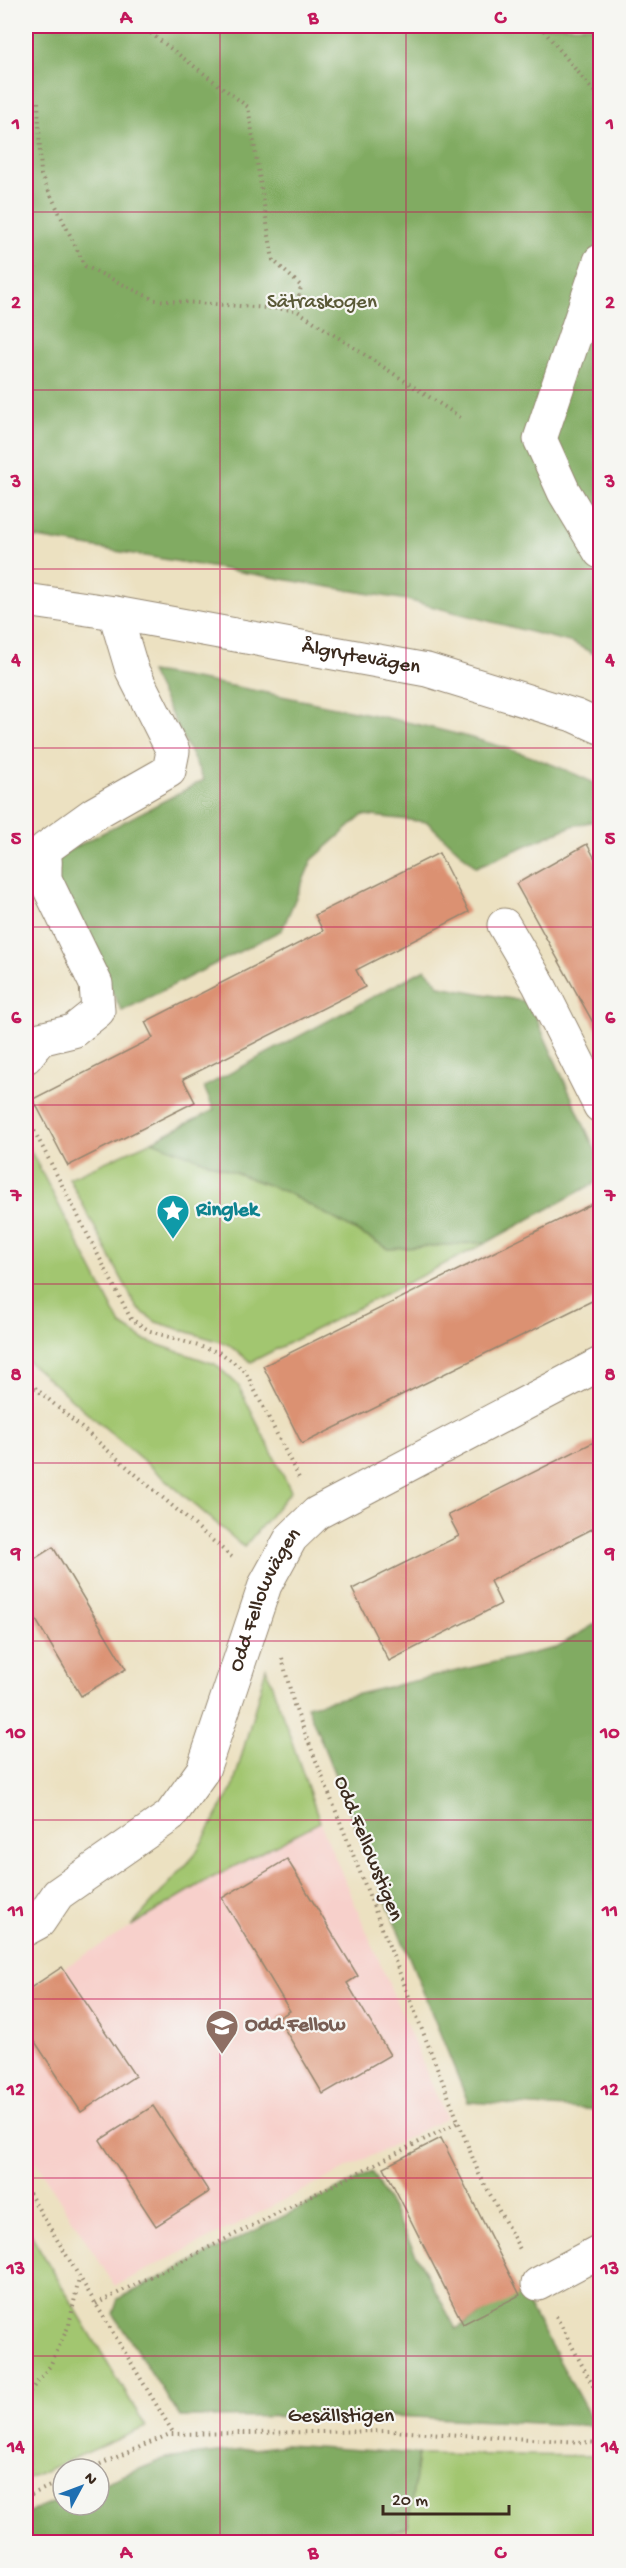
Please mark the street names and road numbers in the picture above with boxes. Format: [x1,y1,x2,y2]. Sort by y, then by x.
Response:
street label: Ålgrytevägen [300,633,422,681]
street label: Odd Fellowvägen [224,1522,307,1675]
street label: Odd Fellowstigen [327,1773,407,1925]
street label: Gesällstigen [288,2405,394,2430]

